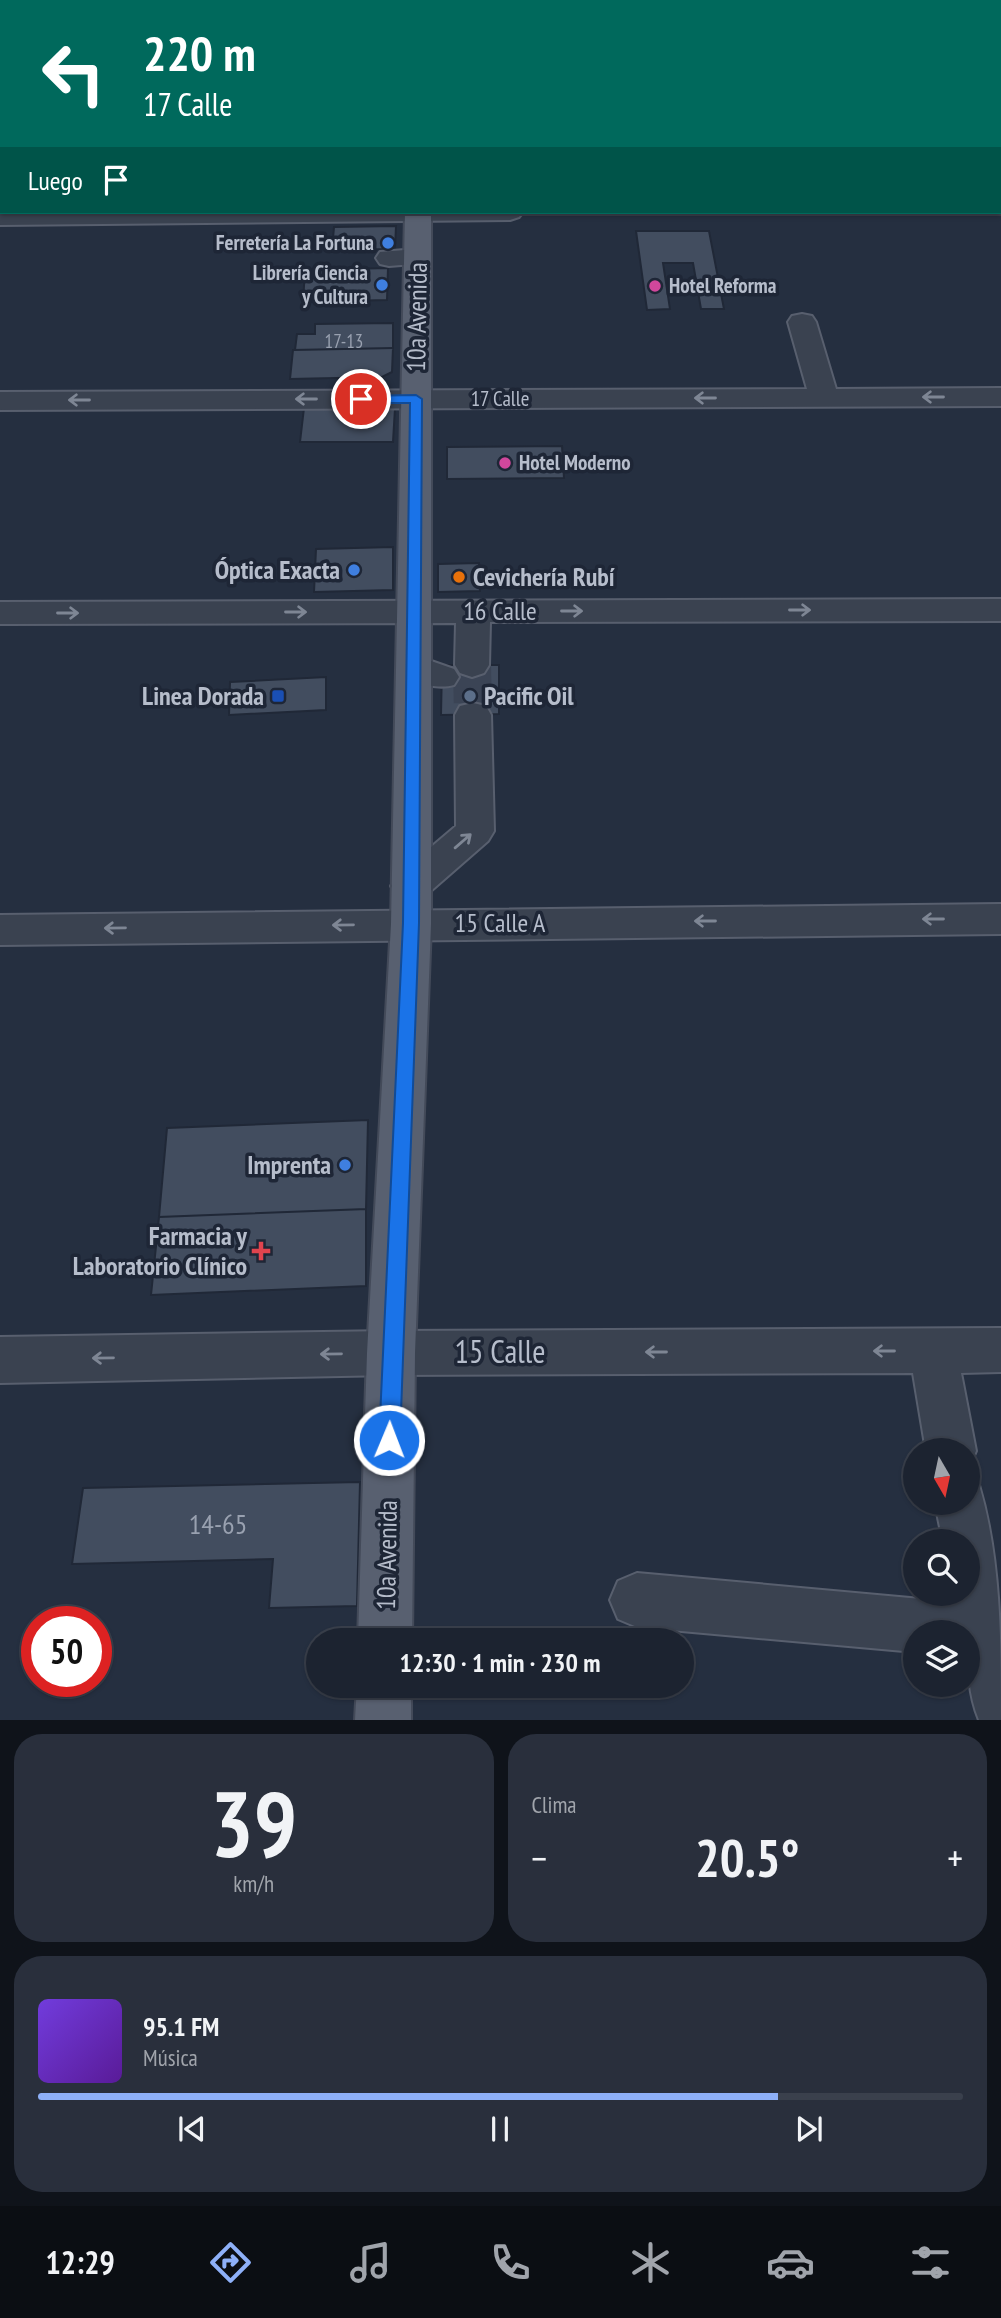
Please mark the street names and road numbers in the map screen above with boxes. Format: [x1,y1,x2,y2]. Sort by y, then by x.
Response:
street label: 10a Avenida [399,262,434,372]
street label: 17 Calle [471,385,529,412]
street label: 16 Calle [463,594,537,627]
street label: 15 Calle A [455,906,546,939]
street label: 15 Calle [455,1330,545,1372]
street label: 10a Avenida [369,1500,404,1610]

